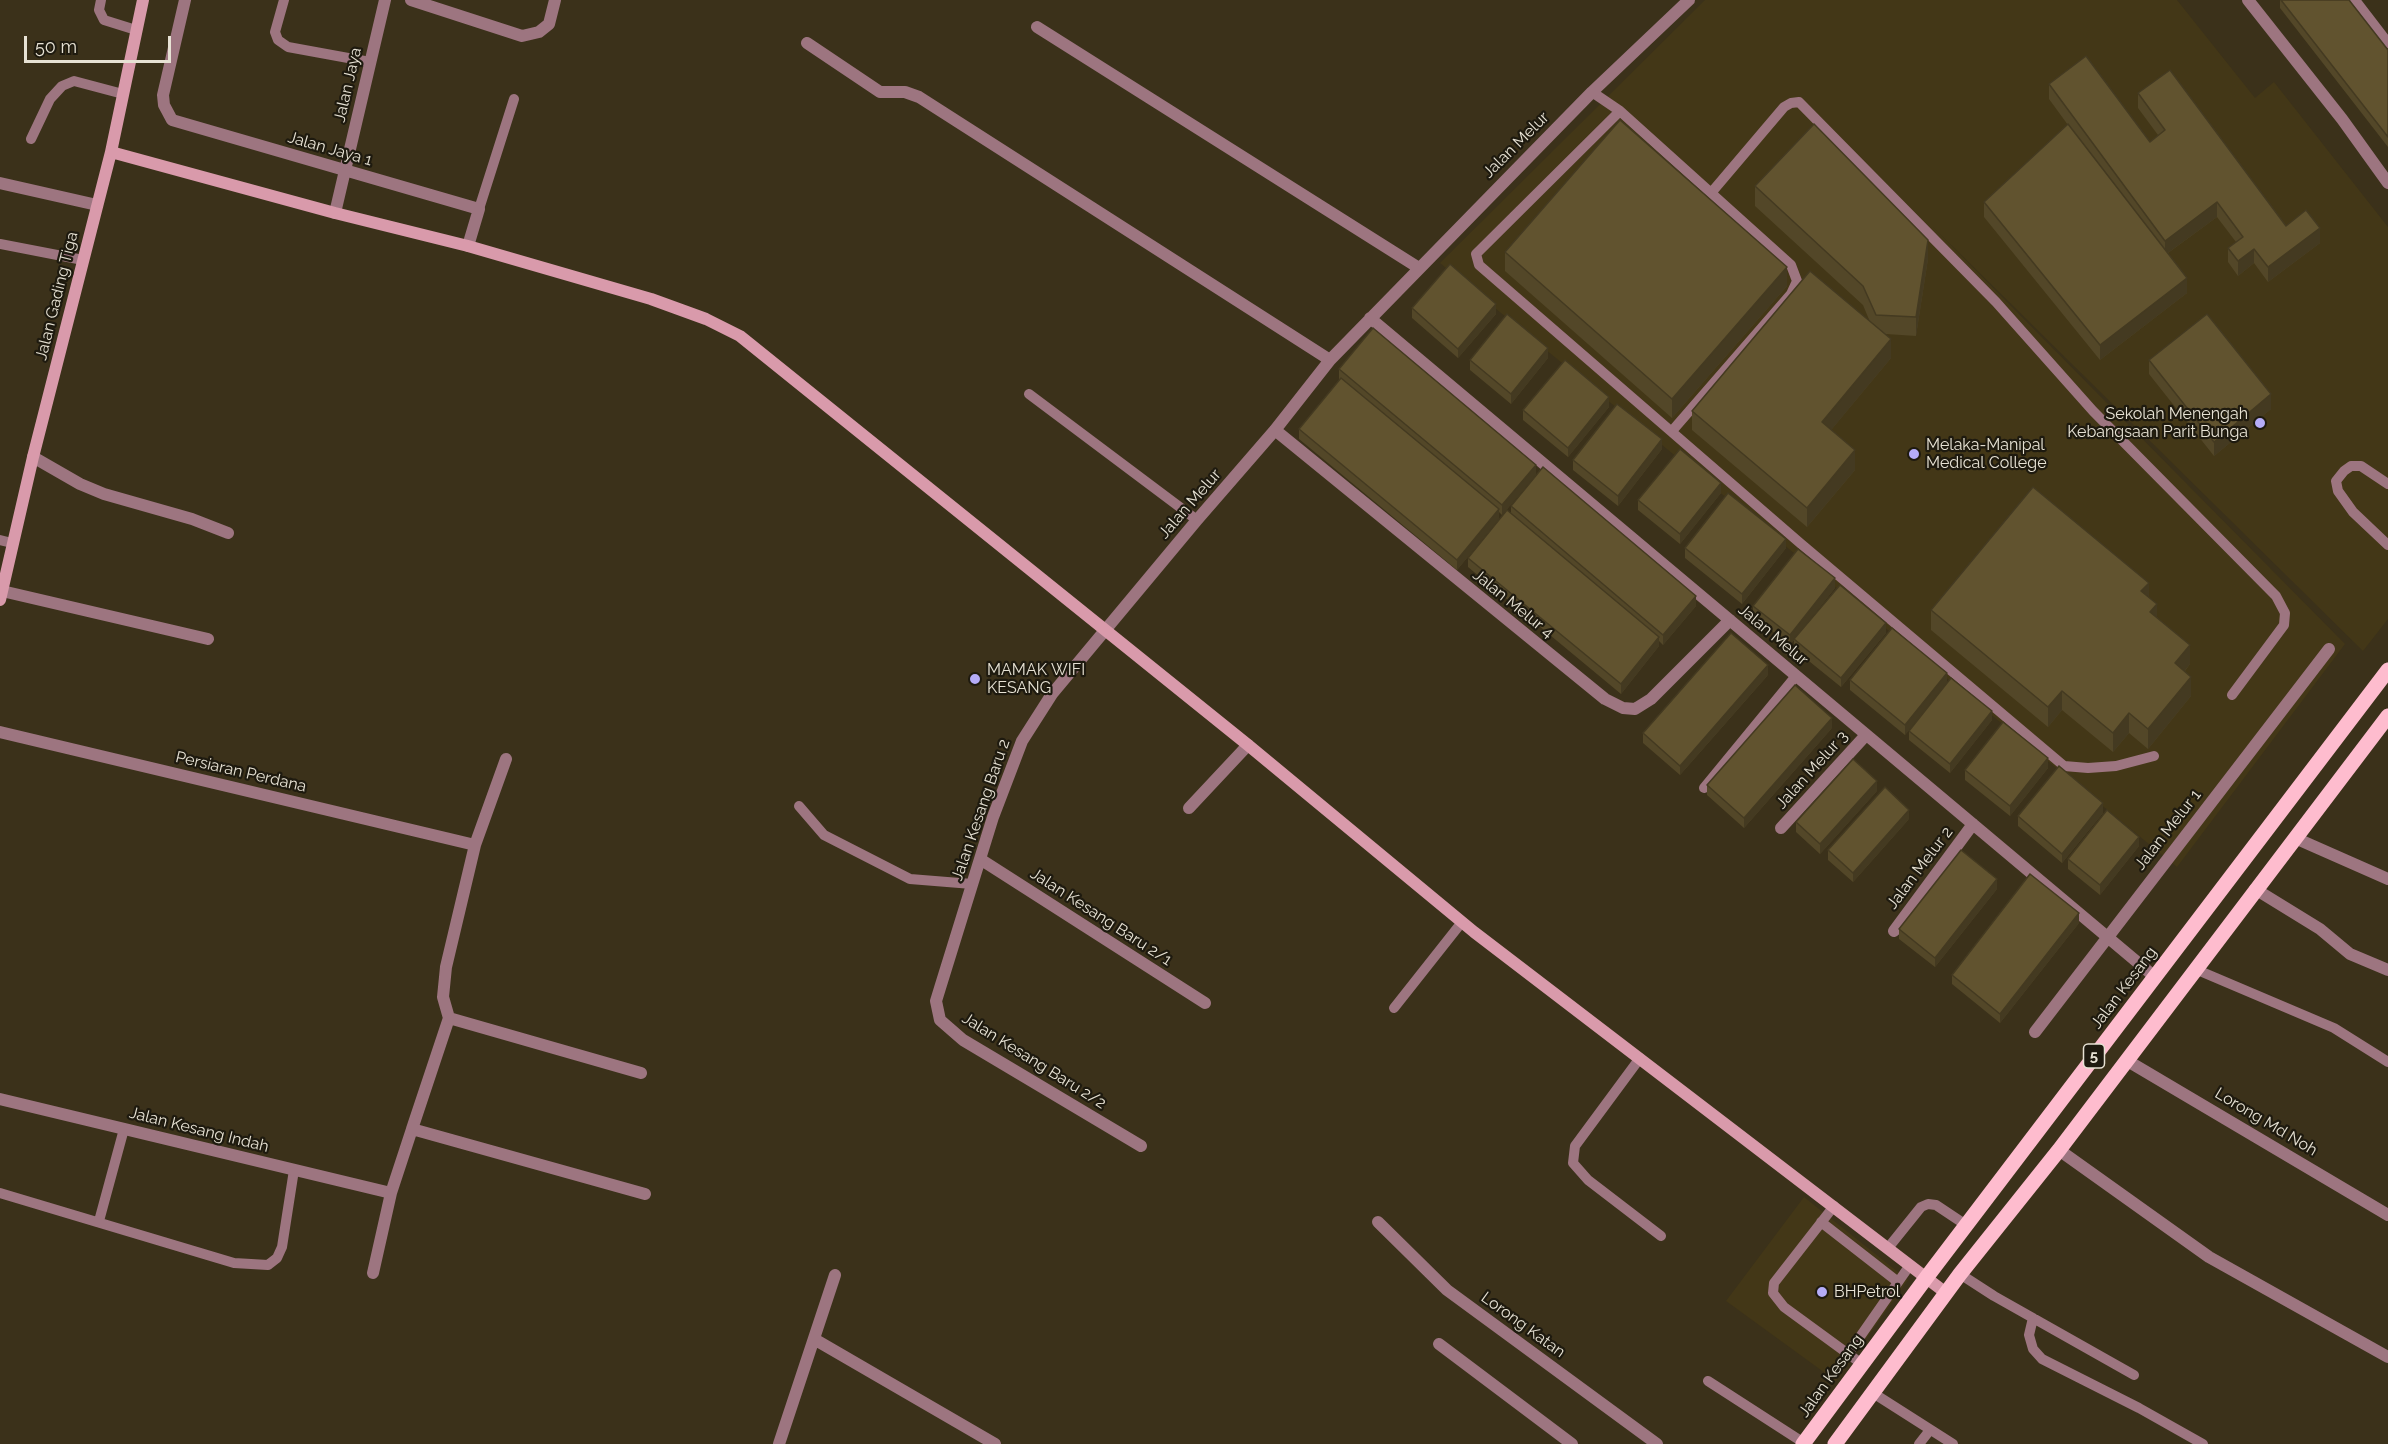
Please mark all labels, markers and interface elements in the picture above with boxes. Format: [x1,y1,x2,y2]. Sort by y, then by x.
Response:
scale bar [27,24,174,62]
text: 50 m [35,36,77,57]
street label: Jalan Jaya [330,46,366,124]
street label: Jalan Melur [1479,108,1553,182]
street label: Jalan Jaya 1 [286,128,374,170]
street label: Jalan Gading Tiga [32,230,82,362]
place label: Sekolah Menengah Kebangsaan Parit Bunga [2067,404,2248,442]
marker: Sekolah Menengah Kebangsaan Parit Bunga [2253,416,2267,430]
place label: Melaka-Manipal Medical College [1926,435,2047,473]
marker: Melaka-Manipal Medical College [1907,447,1921,461]
street label: Jalan Melur [1155,465,1225,543]
street label: Jalan Melur 4 [1469,566,1557,642]
street label: Jalan Melur [1734,600,1812,670]
place label: MAMAK WIFI KESANG [987,660,1085,698]
marker: MAMAK WIFI KESANG [968,672,982,686]
street label: Jalan Melur 3 [1772,727,1852,813]
street label: Jalan Kesang Baru 2 [948,737,1014,883]
street label: Persiaran Perdana [174,748,308,796]
street label: Jalan Melur 1 [2131,786,2205,874]
street label: Jalan Melur 2 [1883,823,1957,913]
street label: Jalan Kesang Baru 2/1 [1027,864,1175,970]
street label: Jalan Kesang [2087,943,2161,1033]
street label: Jalan Kesang Baru 2/2 [958,1009,1110,1113]
road number: 5 [2084,1044,2104,1068]
street label: Lorong Md Noh [2211,1084,2321,1160]
street label: Jalan Kesang Indah [127,1103,271,1157]
place label: BHPetrol [1834,1282,1900,1302]
marker: BHPetrol [1815,1285,1829,1299]
street label: Lorong Katan [1477,1288,1569,1362]
street label: Jalan Kesang [1795,1331,1867,1421]

